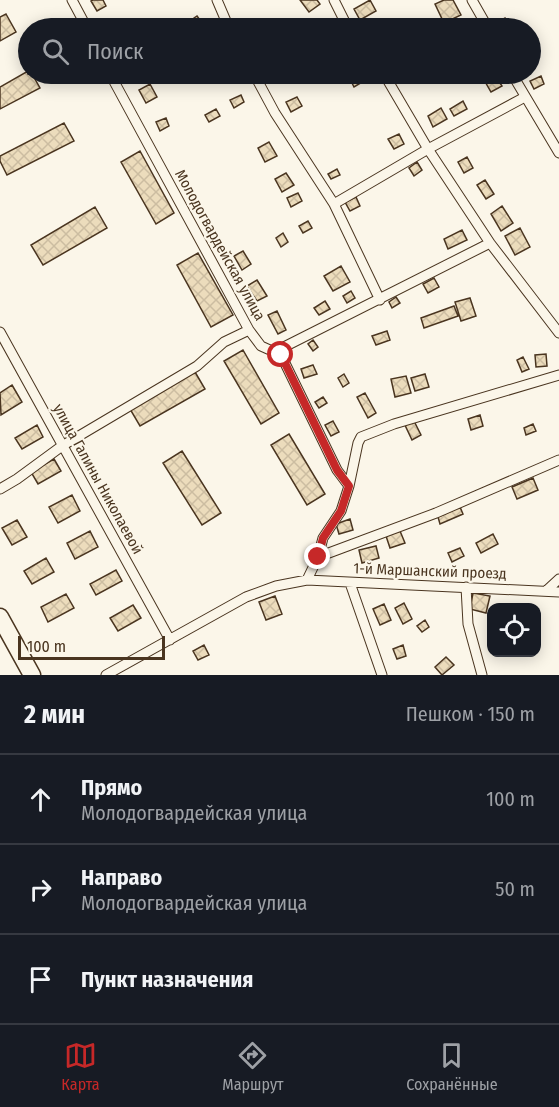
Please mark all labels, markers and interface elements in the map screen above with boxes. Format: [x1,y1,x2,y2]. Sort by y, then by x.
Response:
search box [18,18,541,84]
icon: search [39,35,72,68]
text: Поиск [87,38,143,65]
street label: Молодогвардейская улица [171,166,269,324]
route start [267,341,293,367]
street label: улица Галины Николаевой [49,401,147,557]
route end [304,543,330,569]
street label: 1-й Маршанский проезд [353,559,507,583]
map controls [487,603,541,657]
button: locate [487,603,541,657]
scale bar [18,633,165,660]
text: 100 m [27,637,66,656]
text: 2 мин [24,699,85,730]
text: Пешком · 150 m [406,702,535,726]
text: Прямо [81,774,142,801]
icon: ahead [24,783,57,816]
text: 100 m [486,787,535,811]
text: Молодогвардейская улица [81,801,307,825]
text: Направо [81,864,162,891]
icon: right [24,873,57,906]
text: 50 m [495,877,535,901]
text: Молодогвардейская улица [81,891,307,915]
icon: arrive [24,963,57,996]
text: Пункт назначения [81,966,253,993]
tab: Карта [61,1039,100,1094]
tab: Маршрут [222,1039,284,1094]
tab: Сохранённые [406,1039,498,1094]

